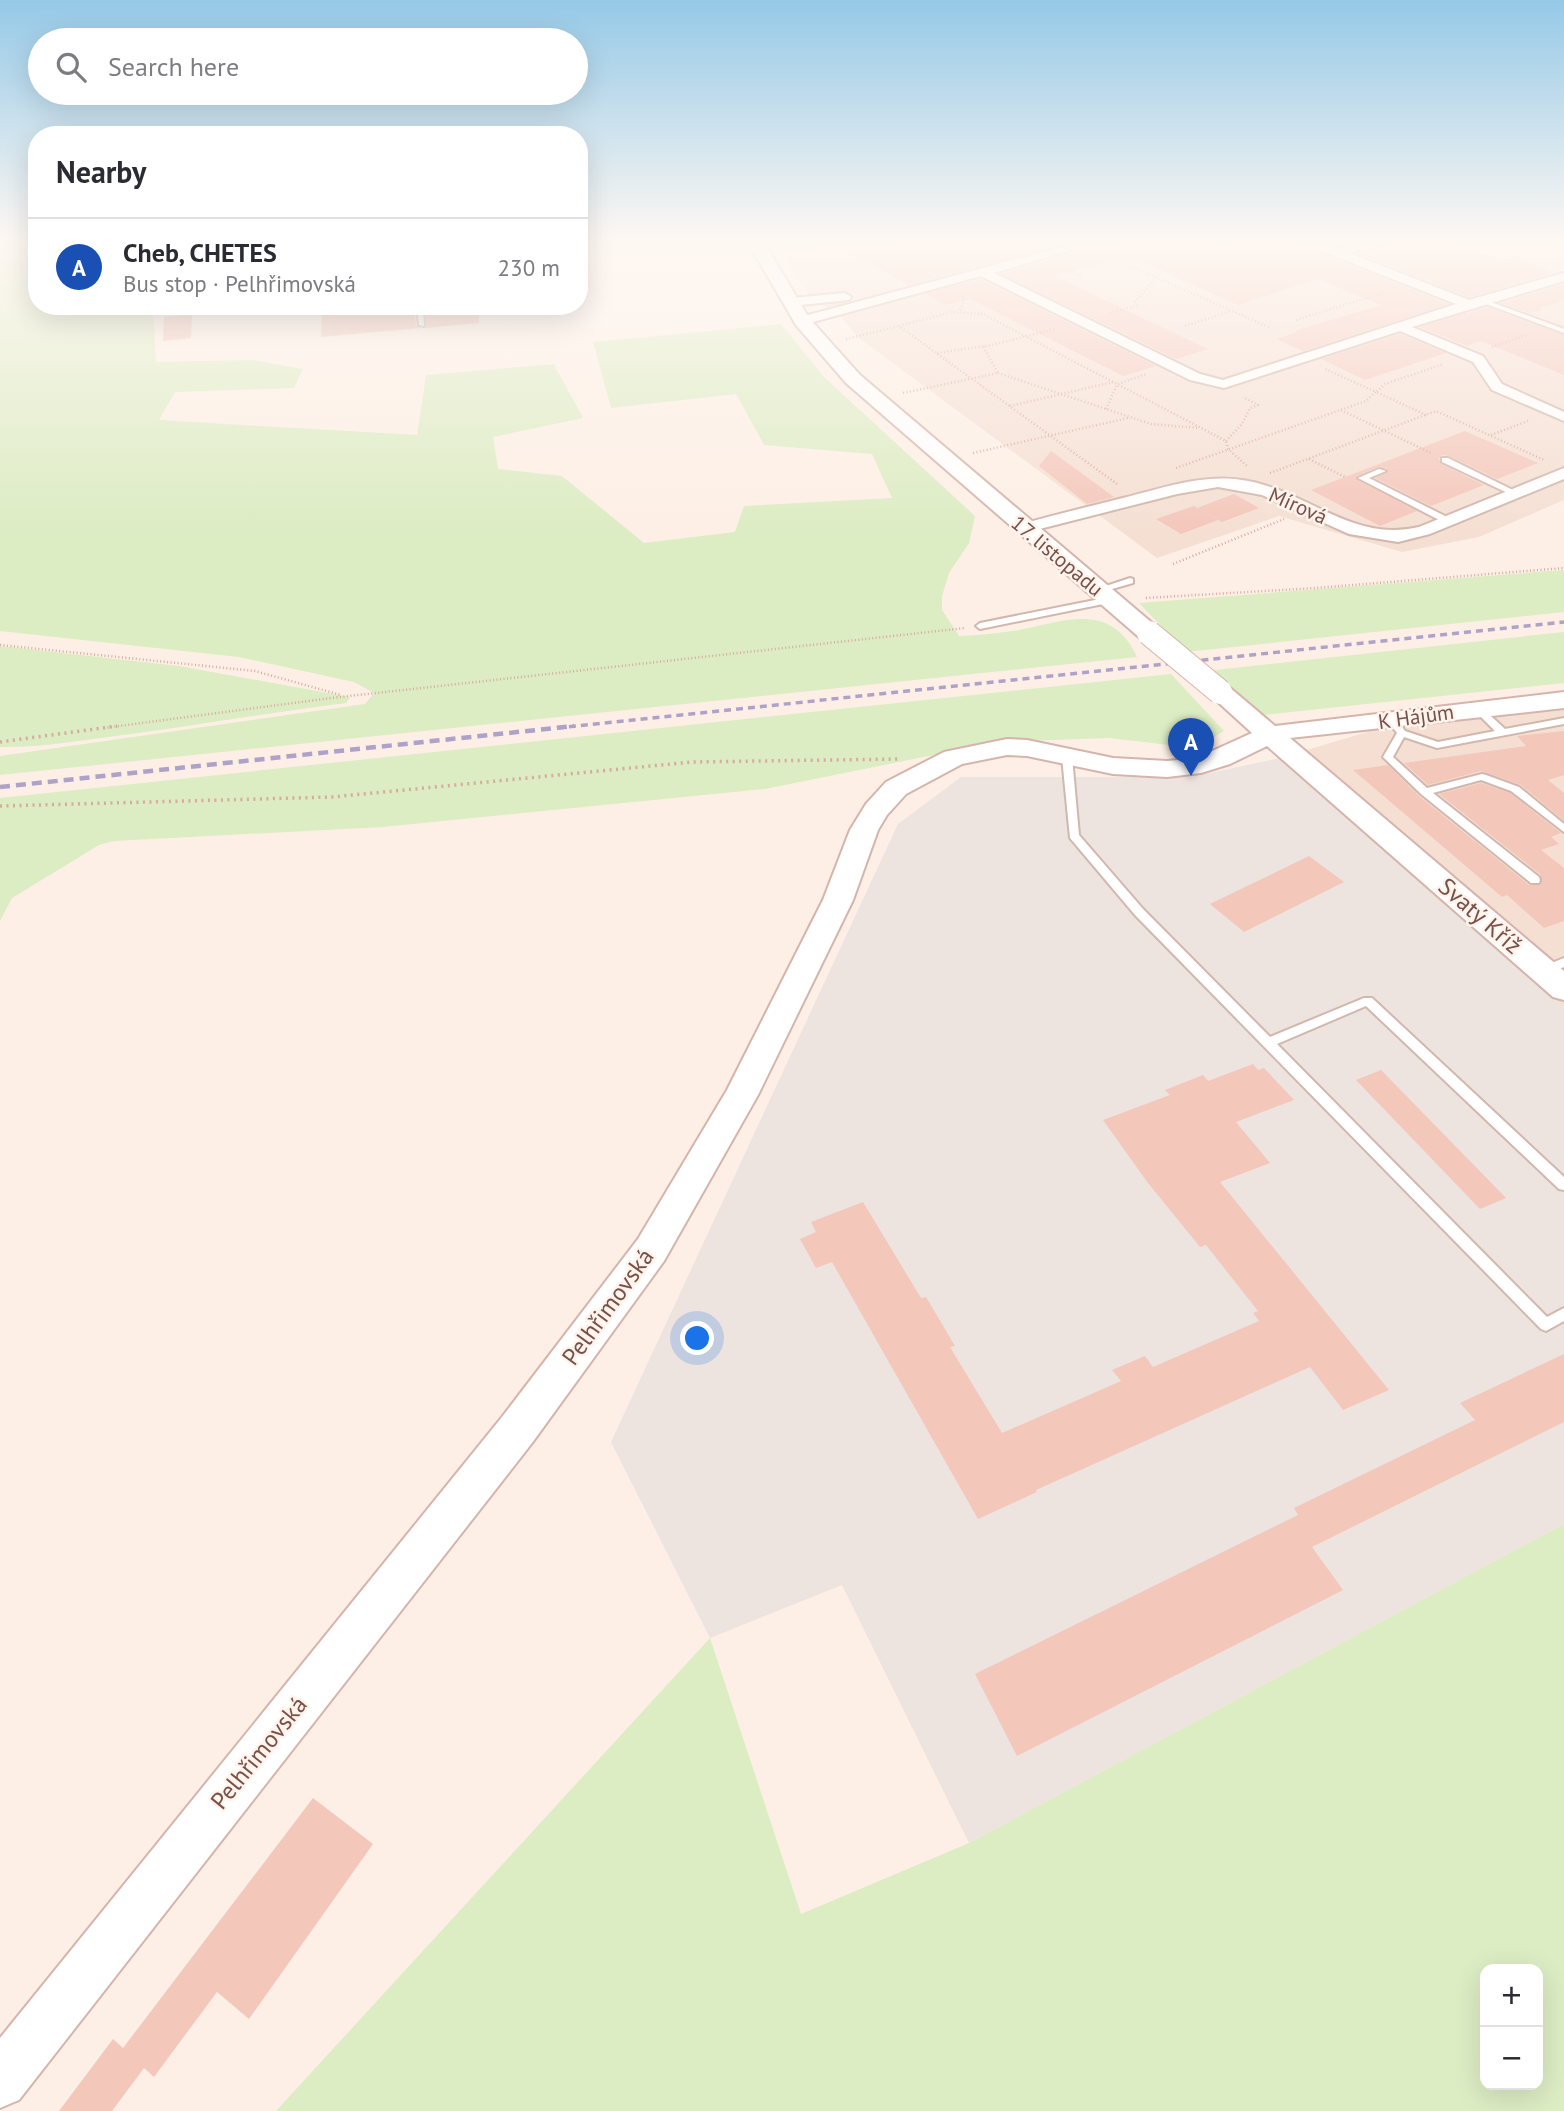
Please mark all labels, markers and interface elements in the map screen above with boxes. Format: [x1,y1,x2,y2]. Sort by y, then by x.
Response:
search box [28,28,588,105]
icon: search [52,48,90,86]
text: Search here [108,50,239,83]
text: Nearby [56,152,146,191]
text: Cheb, CHETES [123,236,277,269]
text: A [72,253,86,282]
text: 230 m [498,253,560,282]
text: Bus stop · Pelhřimovská [123,269,356,298]
street label: Mírová [1265,481,1332,530]
street label: 17. listopadu [1006,509,1109,602]
street label: K Hájům [1376,698,1456,735]
pin: A [1168,718,1214,776]
street label: Svatý Kříž [1432,871,1529,960]
street label: Pelhřimovská [555,1242,660,1371]
your location [680,1321,714,1355]
street label: Pelhřimovská [204,1690,314,1816]
map controls [1480,1964,1543,2090]
button: + [1480,1964,1543,2027]
button: − [1480,2027,1543,2090]

